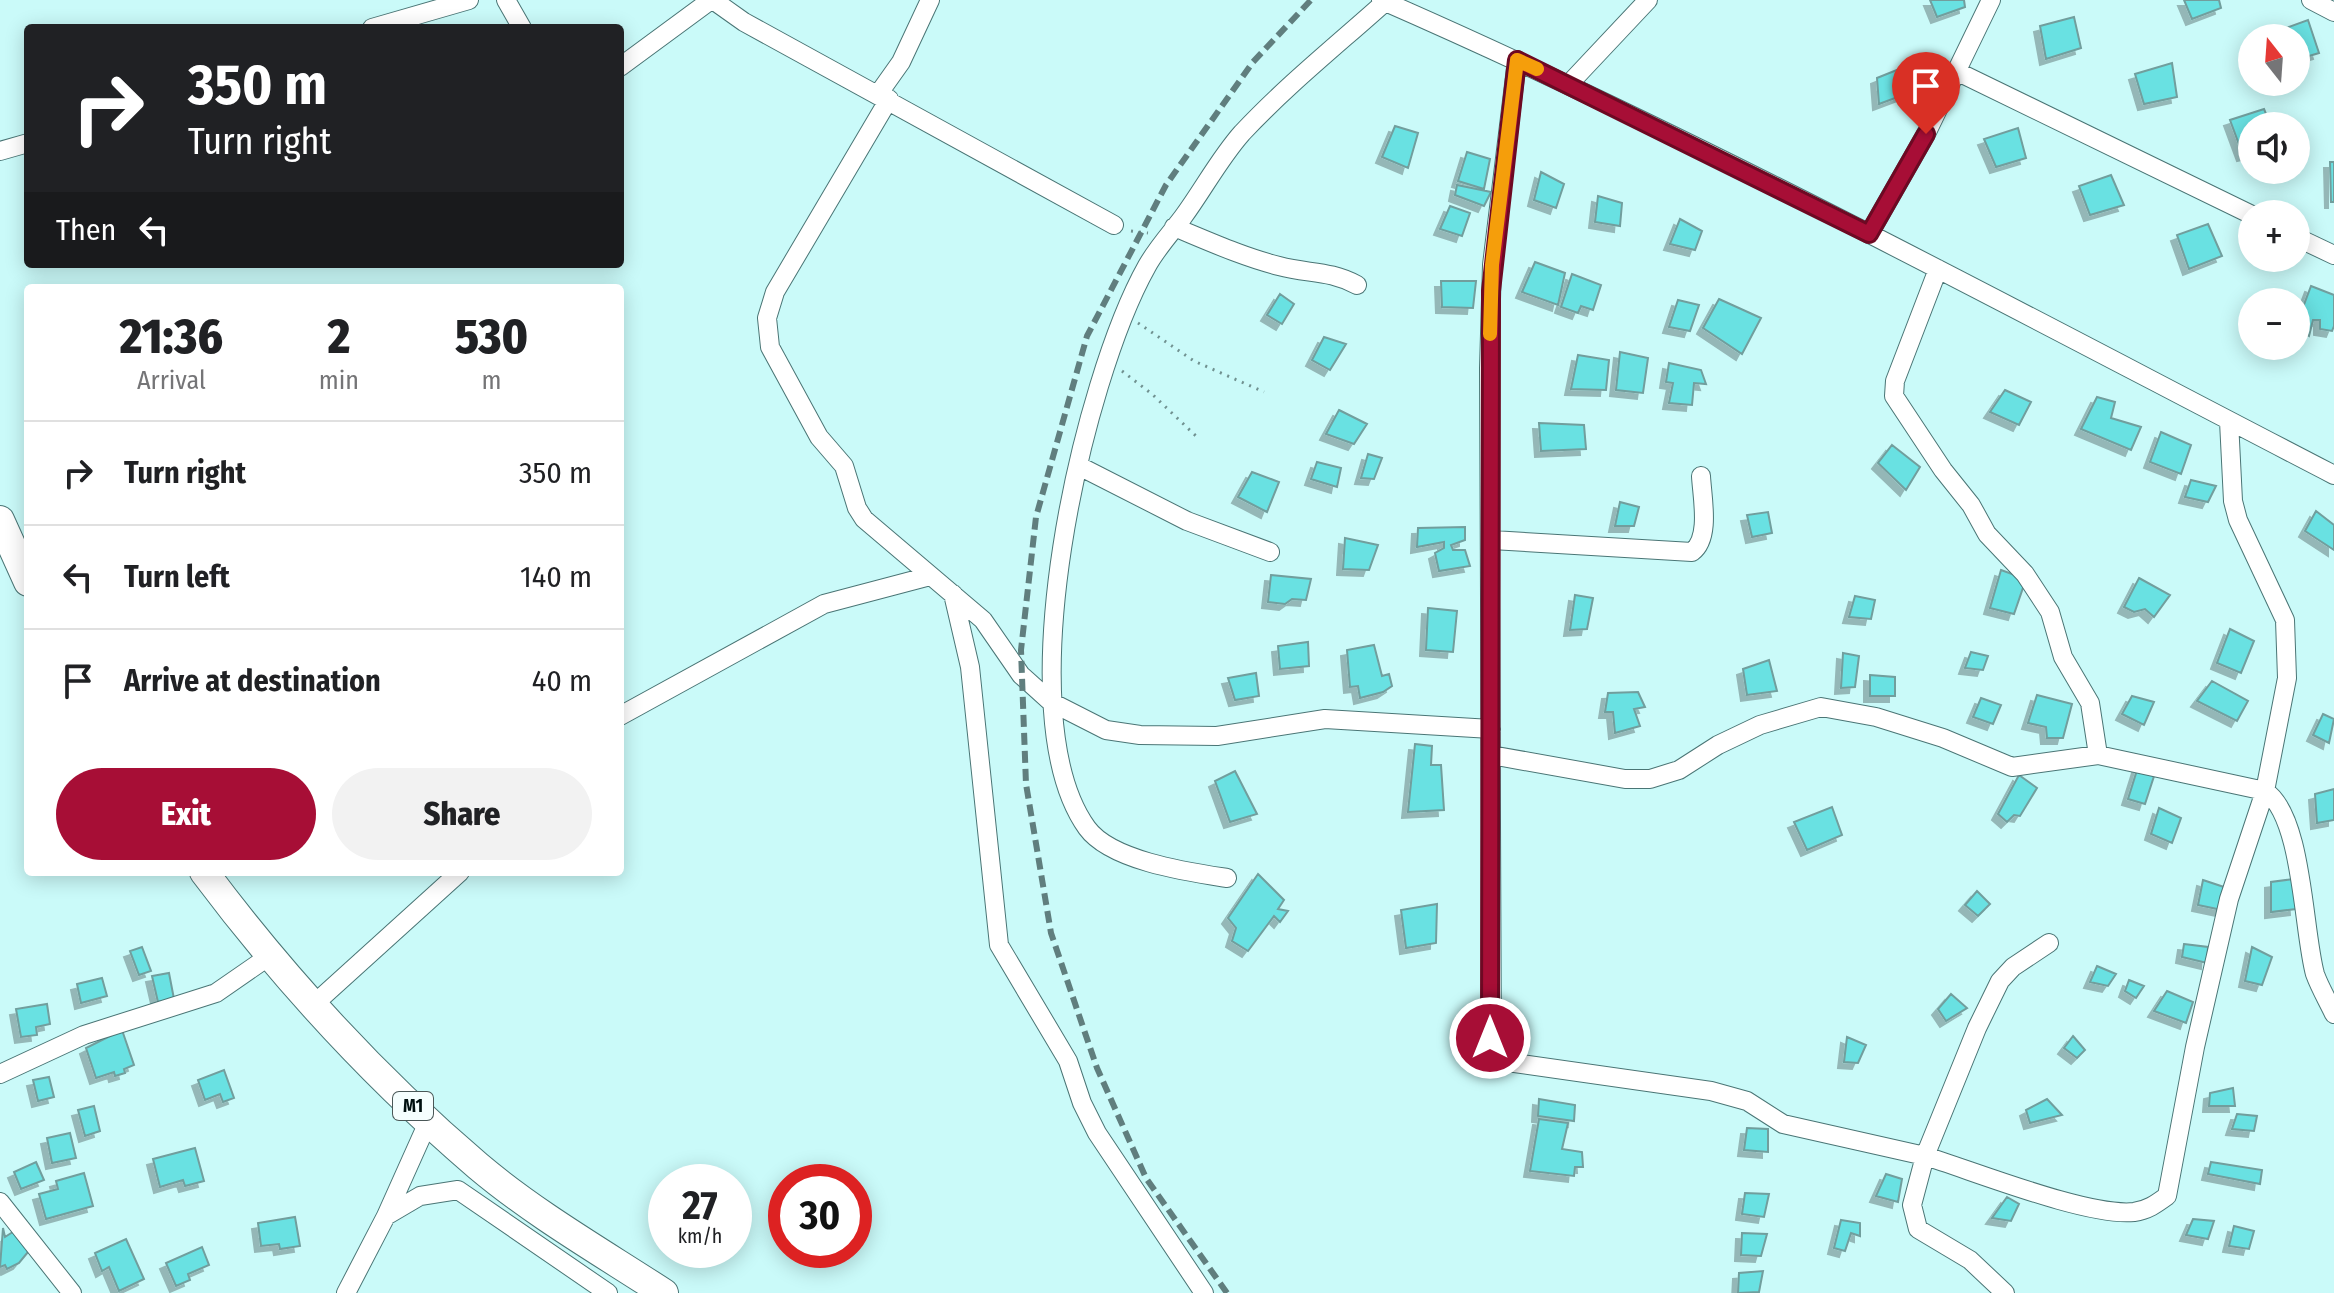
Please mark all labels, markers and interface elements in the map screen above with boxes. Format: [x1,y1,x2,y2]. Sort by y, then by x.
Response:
north arrow [2238,24,2310,96]
map controls [2238,24,2310,360]
text: 350 m [188,52,327,119]
pin [1892,52,1960,134]
icon: right [56,56,160,160]
icon: arrive [1904,64,1948,108]
button: sound [2238,112,2310,184]
text: Turn right [188,120,331,164]
button: + [2238,200,2310,272]
icon: left [132,208,176,252]
text: Then [56,212,116,248]
button: − [2238,288,2310,360]
text: 21:36 [120,308,223,366]
text: 2 [328,308,350,366]
text: 530 [455,308,528,366]
text: Arrival [137,365,206,396]
text: min [319,365,359,396]
text: m [482,365,502,396]
icon: right [56,451,100,495]
text: Turn right [124,455,246,491]
text: 350 m [519,455,592,491]
icon: left [56,555,100,599]
text: Turn left [124,559,230,595]
text: 140 m [520,559,592,595]
icon: arrive [56,659,100,703]
text: Arrive at destination [124,663,381,699]
text: 40 m [532,663,592,699]
button: Exit [56,768,316,860]
button: Share [332,768,592,860]
position arrow [1448,996,1532,1080]
road number: M1 [393,1092,433,1120]
speed limit sign: 30 [768,1164,872,1268]
text: 27 [682,1182,718,1230]
text: km/h [678,1224,722,1248]

